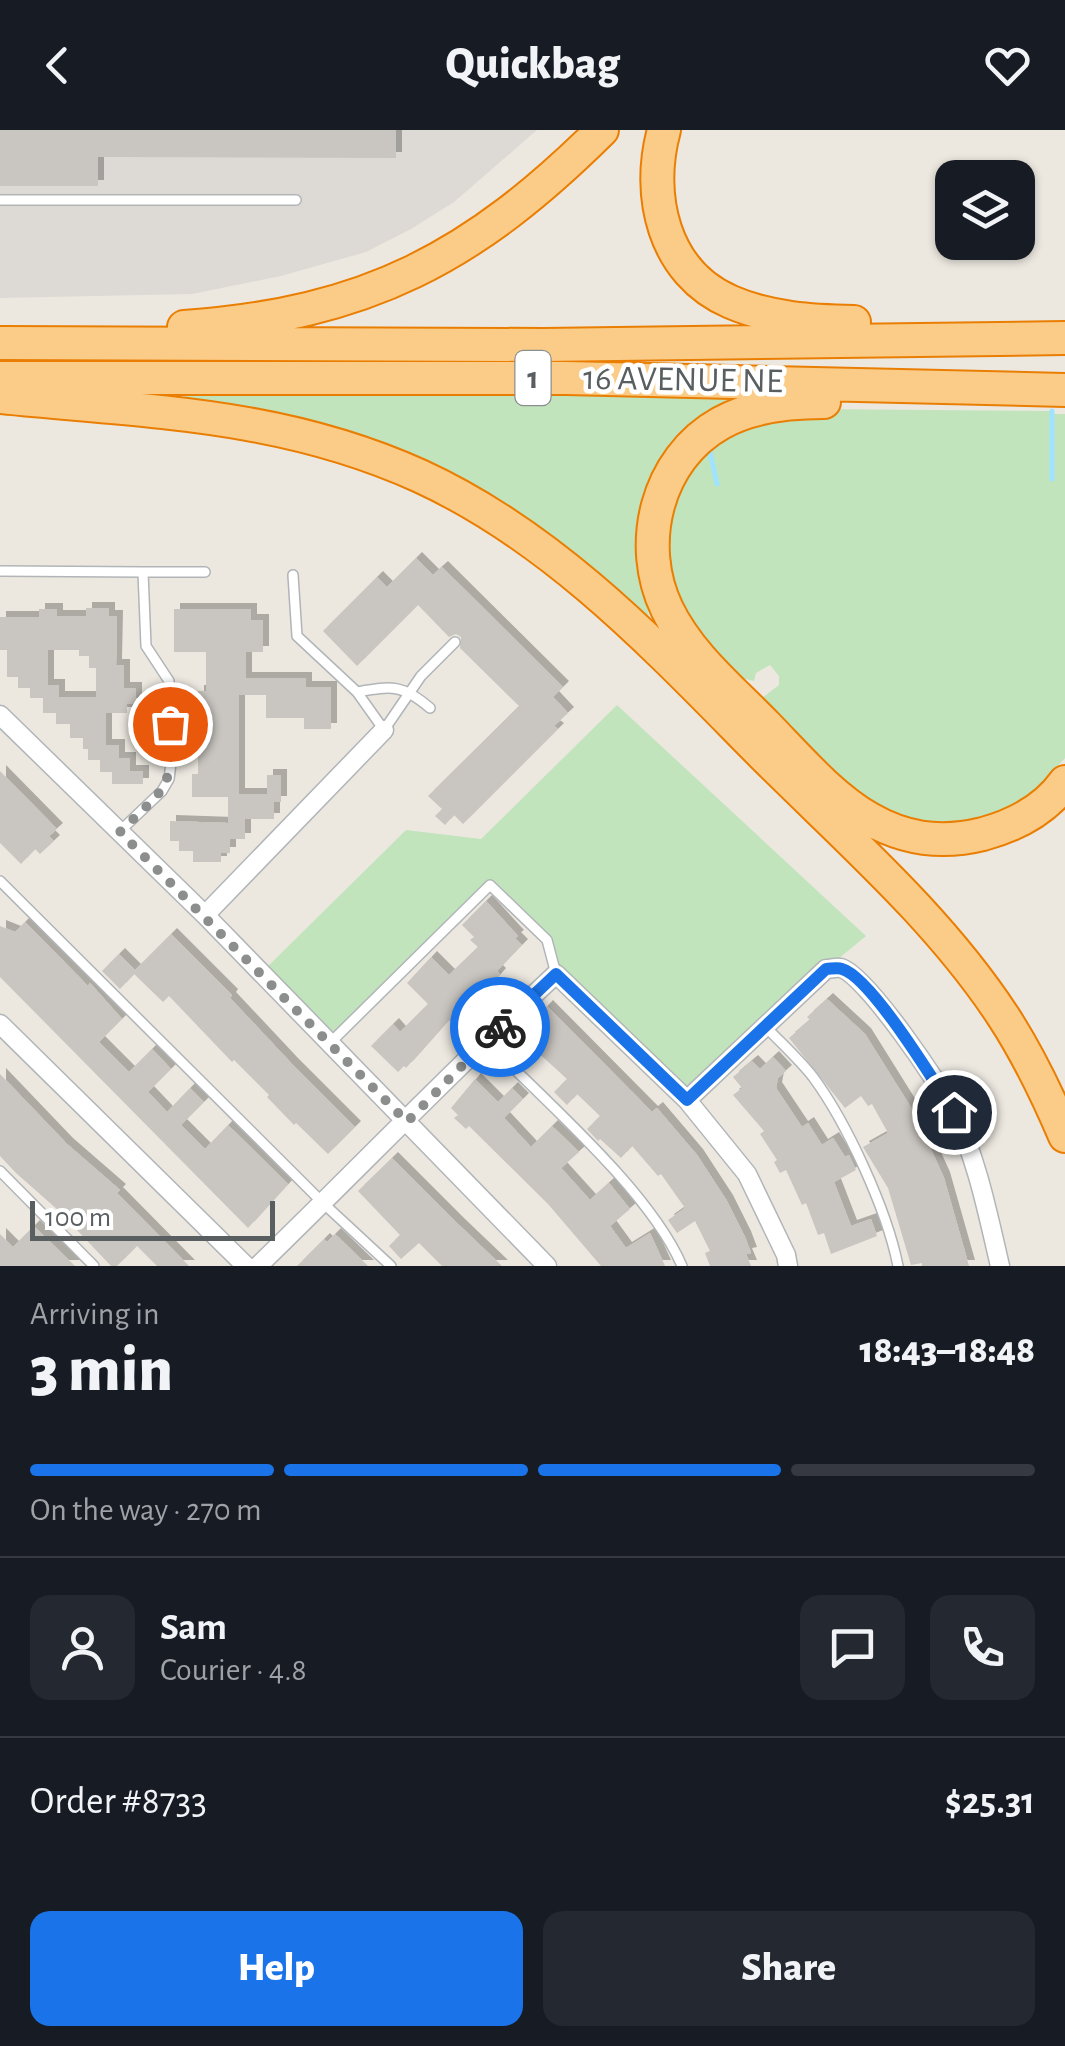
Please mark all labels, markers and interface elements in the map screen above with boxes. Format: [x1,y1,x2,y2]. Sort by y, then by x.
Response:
icon: back [30,38,85,93]
icon: heart [980,38,1035,93]
text: Quickbag [445,42,620,87]
map controls [935,160,1035,260]
button: layers [935,160,1035,260]
road number: 1 [516,351,550,405]
street label: 16 AVENUE NE [583,361,783,399]
pin [128,682,213,767]
icon: bag [143,697,198,752]
courier [450,977,550,1077]
icon: bike [473,1000,528,1055]
pin [912,1070,997,1155]
icon: home [927,1085,982,1140]
scale bar [30,1196,275,1240]
text: 100 m [45,1204,111,1232]
text: Arriving in [30,1298,159,1330]
text: 18:43–18:48 [859,1332,1035,1370]
text: 3 min [30,1338,173,1403]
text: On the way · 270 m [30,1494,262,1526]
button: person [30,1595,135,1700]
button: chat [800,1595,905,1700]
button: phone [930,1595,1035,1700]
text: Sam [160,1609,227,1647]
text: Courier · 4.8 [160,1654,307,1686]
text: Order #8733 [30,1783,207,1821]
text: $25.31 [945,1783,1035,1821]
button: Help [30,1911,523,2026]
button: Share [543,1911,1035,2026]

